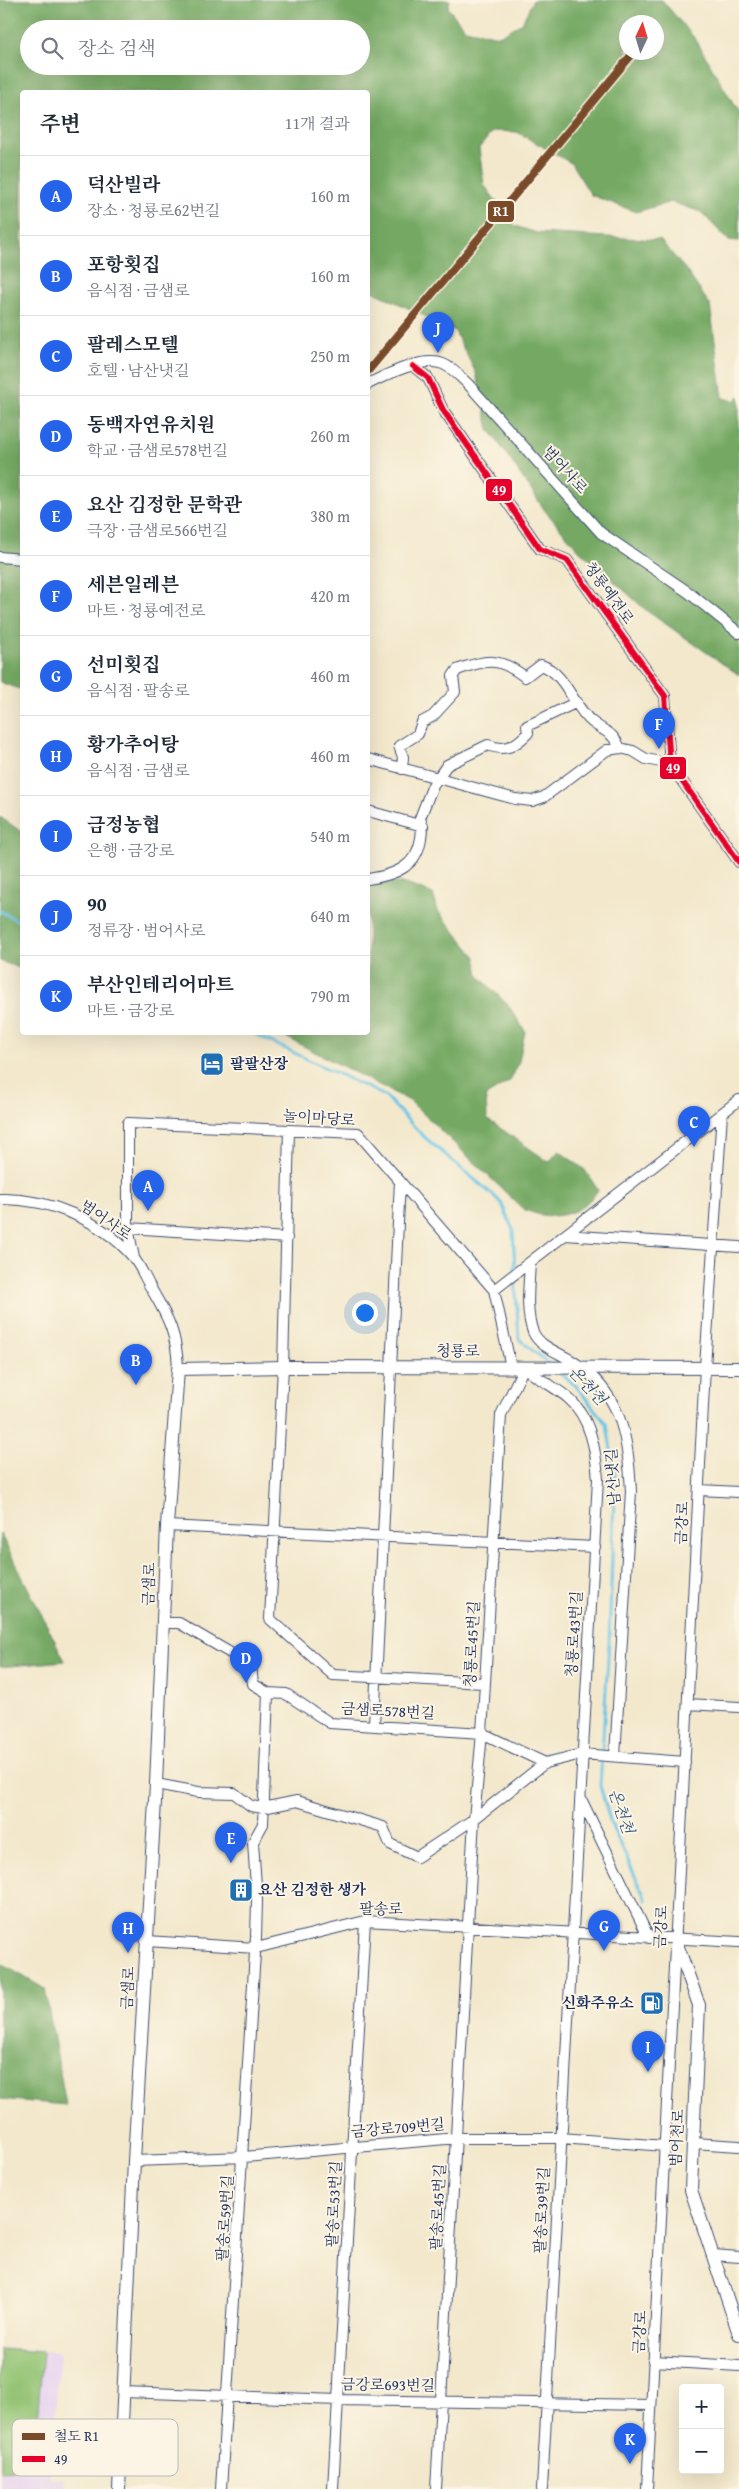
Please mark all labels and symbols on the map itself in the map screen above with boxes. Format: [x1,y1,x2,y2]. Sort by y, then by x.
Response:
north arrow [619,15,664,60]
line badge: R1 [487,200,515,223]
text: R1 [493,201,509,221]
pin: J [422,312,454,353]
street label: 범어사로 [538,441,593,499]
line badge: 49 [485,478,513,502]
text: 49 [492,480,506,500]
street label: 청룡예전로 [580,557,639,629]
pin: F [643,708,675,749]
line badge: 49 [659,756,687,780]
text: 49 [666,758,680,778]
hotel icon: 팔팔산장 [199,1051,225,1077]
place label: 팔팔산장 [230,1053,288,1074]
street label: 놀이마당로 [282,1104,356,1131]
pin: C [678,1106,710,1147]
pin: A [132,1170,164,1211]
street label: 범어사로 [76,1195,137,1245]
your location [352,1300,378,1326]
street label: 청룡로 [436,1340,480,1361]
pin: B [120,1344,152,1385]
water label: 온천천 [563,1360,614,1411]
street label: 남산냇길 [600,1447,625,1507]
street label: 금강로 [670,1500,693,1545]
street label: 금샘로 [137,1561,160,1606]
street label: 청룡로43번길 [560,1590,587,1678]
street label: 청룡로45번길 [459,1600,484,1688]
pin: D [230,1642,262,1683]
street label: 금샘로578번길 [340,1698,436,1723]
water label: 온천천 [603,1785,641,1838]
pin: E [215,1822,247,1863]
building icon: 요산 김정한 생가 [228,1877,254,1903]
place label: 요산 김정한 생가 [258,1879,367,1900]
street label: 팔송로 [359,1898,403,1919]
street label: 금강로 [649,1904,672,1949]
pin: G [588,1910,620,1951]
pin: H [112,1912,144,1953]
street label: 금샘로 [116,1965,139,2010]
fuel station icon: 신화주유소 [639,1990,665,2016]
place label: 신화주유소 [562,1992,635,2013]
pin: I [632,2031,664,2072]
street label: 범어천로 [664,2108,689,2167]
street label: 금강로709번길 [350,2113,446,2142]
street label: 팔송로53번길 [321,2160,346,2248]
street label: 팔송로45번길 [425,2163,450,2251]
street label: 팔송로39번길 [529,2166,554,2254]
street label: 팔송로59번길 [211,2174,238,2262]
street label: 금강로 [628,2309,651,2354]
street label: 금강로693번길 [341,2373,435,2396]
legend [12,2419,178,2476]
pin: K [614,2423,646,2464]
text: 철도 R1 [54,2426,99,2446]
text: 49 [54,2449,68,2469]

